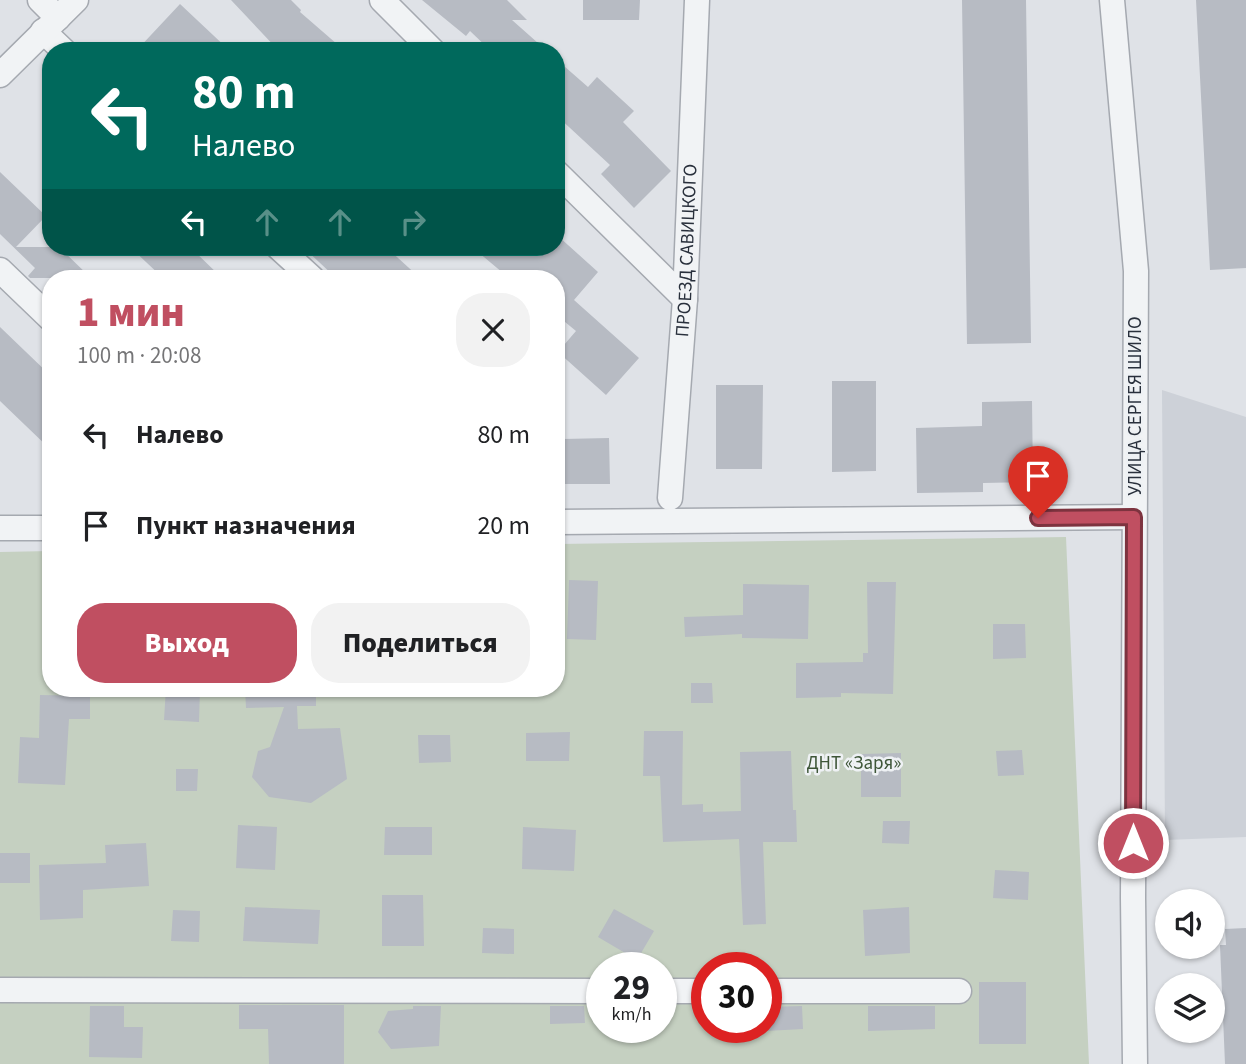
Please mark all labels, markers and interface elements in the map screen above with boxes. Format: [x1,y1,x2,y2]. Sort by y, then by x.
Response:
text: 80 m [192,58,296,128]
icon: left [77,70,168,161]
text: Налево [192,123,295,169]
street label: ПРОЕЗД САВИЦКОГО [669,163,704,338]
icon: left [175,203,213,241]
icon: ahead [248,203,286,241]
icon: ahead [321,203,359,241]
icon: right [394,203,432,241]
text: 1 мин [77,283,185,343]
button: close [456,293,530,367]
street label: УЛИЦА СЕРГЕЯ ШИЛО [1122,316,1149,496]
text: 100 m · 20:08 [77,339,201,372]
icon: left [77,416,115,454]
text: Налево [136,416,224,453]
text: 80 m [477,416,530,453]
pin [1008,446,1068,518]
icon: arrive [1019,457,1057,495]
icon: arrive [77,507,115,545]
text: Пункт назначения [136,507,356,544]
text: 20 m [477,507,530,544]
button: Выход [77,603,297,683]
button: Поделиться [311,603,530,683]
park label: ДНТ «Заря» [807,750,901,777]
position arrow [1096,806,1170,880]
map controls [1155,889,1225,1043]
button: sound [1155,889,1225,959]
speed limit sign: 30 [691,952,782,1043]
text: 29 [613,963,650,1013]
button: layers [1155,973,1225,1043]
text: km/h [612,1002,651,1027]

